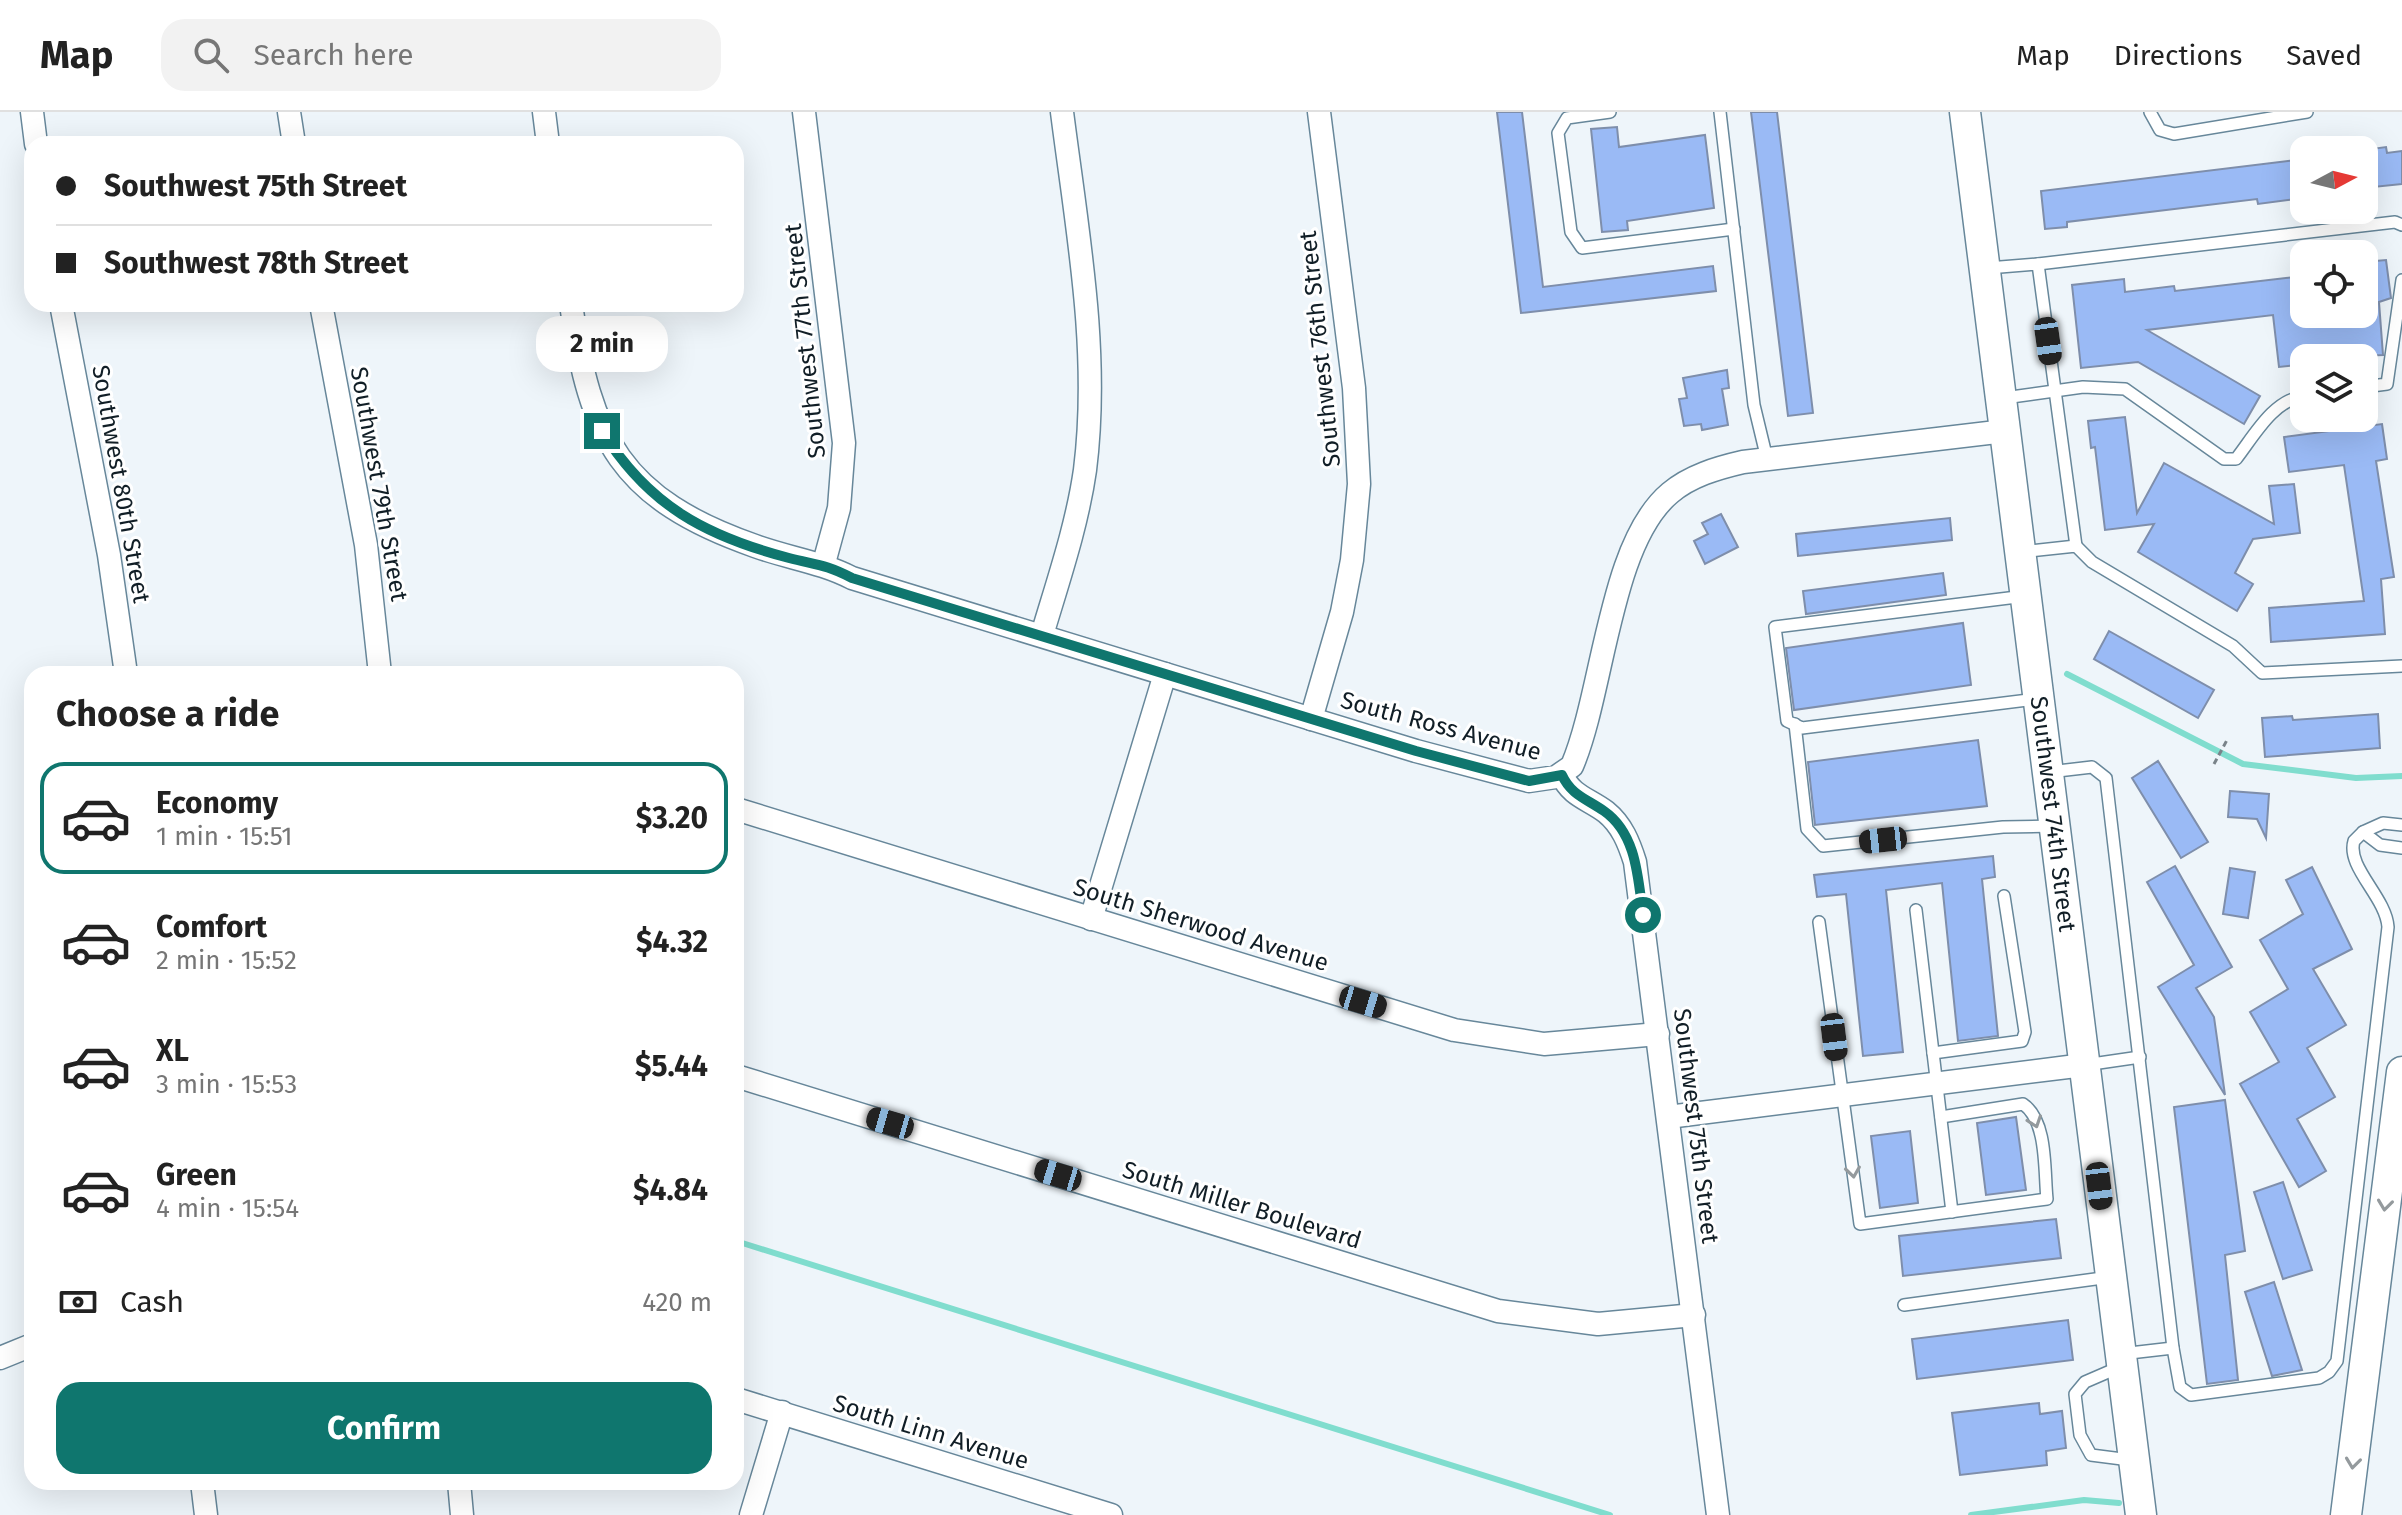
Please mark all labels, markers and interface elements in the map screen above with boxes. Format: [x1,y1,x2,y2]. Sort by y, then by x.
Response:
search box [161,19,721,91]
text: Map [40,32,113,78]
icon: search [189,33,233,77]
text: Search here [253,37,414,73]
text: Map [2016,39,2070,72]
text: Directions [2114,39,2242,72]
text: Saved [2286,39,2362,72]
north arrow [2290,136,2378,224]
map controls [2290,136,2378,432]
text: Southwest 75th Street [104,168,407,204]
street label: Southwest 77th Street [779,222,831,460]
street label: Southwest 76th Street [1294,229,1346,469]
button: locate [2290,240,2378,328]
text: Southwest 78th Street [104,245,408,281]
callout: 2 min [536,315,668,371]
car [2033,316,2063,366]
text: 2 min [570,328,634,359]
button: layers [2290,344,2378,432]
street label: Southwest 80th Street [86,363,156,605]
street label: Southwest 79th Street [345,365,413,604]
route end [584,413,620,449]
street label: South Ross Avenue [1338,686,1544,766]
text: Choose a ride [56,692,279,736]
street label: Southwest 74th Street [2025,695,2081,934]
icon: car [60,782,132,854]
text: Economy [156,785,278,821]
text: $3.20 [636,800,708,836]
text: 1 min · 15:51 [156,821,293,852]
car [1858,826,1908,854]
street label: South Sherwood Avenue [1070,873,1332,977]
route start [1625,897,1661,933]
icon: car [60,906,132,978]
text: Comfort [156,909,267,945]
text: $4.32 [636,924,708,960]
text: 2 min · 15:52 [156,945,297,976]
car [1337,984,1389,1020]
street label: Southwest 75th Street [1668,1007,1724,1245]
car [1819,1012,1849,1062]
icon: car [60,1030,132,1102]
text: XL [156,1033,189,1069]
text: $5.44 [635,1048,708,1084]
text: 3 min · 15:53 [156,1069,297,1100]
car [864,1105,916,1141]
one-way arrow [2026,1114,2042,1128]
icon: car [60,1154,132,1226]
street label: South Miller Boulevard [1119,1155,1365,1255]
text: Green [156,1157,237,1193]
car [1032,1157,1084,1193]
car [2084,1161,2114,1211]
one-way arrow [1844,1166,1861,1179]
text: $4.84 [633,1172,708,1208]
text: 4 min · 15:54 [156,1193,299,1224]
one-way arrow [2377,1199,2394,1212]
icon: cash [56,1280,100,1324]
text: Cash [120,1284,184,1320]
text: 420 m [642,1287,712,1318]
button: Confirm [56,1382,712,1474]
street label: South Linn Avenue [830,1389,1032,1475]
one-way arrow [2345,1457,2362,1470]

